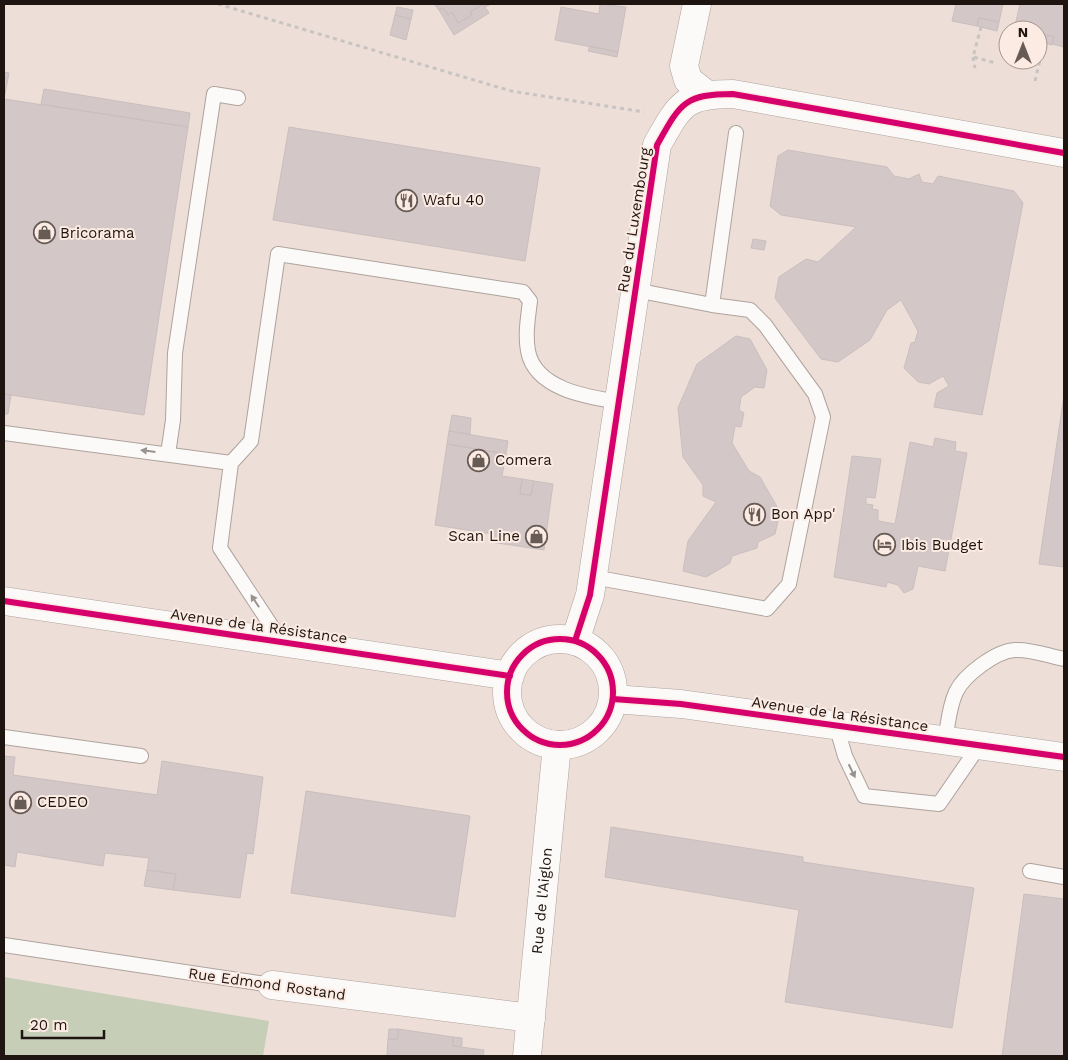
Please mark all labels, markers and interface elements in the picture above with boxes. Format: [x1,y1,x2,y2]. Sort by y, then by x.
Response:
north arrow [998,20,1048,70]
text: N [1018,24,1028,40]
street label: Rue du Luxembourg [614,146,654,294]
restaurant icon: Wafu 40 [395,188,419,212]
place label: Wafu 40 [423,191,484,209]
shop icon: Bricorama [32,221,56,245]
place label: Bricorama [60,224,135,242]
one-way arrow [140,447,156,455]
shop icon: Comera [467,448,491,472]
place label: Comera [495,451,552,469]
restaurant icon: Bon App' [743,502,767,526]
place label: Bon App' [771,505,836,523]
shop icon: Scan Line [524,524,548,548]
place label: Scan Line [448,527,520,545]
hotel icon: Ibis Budget [873,533,897,557]
place label: Ibis Budget [901,536,984,554]
one-way arrow [250,594,260,608]
street label: Avenue de la Résistance [169,605,349,647]
street label: Avenue de la Résistance [750,693,930,735]
one-way arrow [848,764,856,778]
shop icon: CEDEO [9,790,33,814]
place label: CEDEO [37,793,88,811]
street label: Rue de l'Aiglon [528,847,556,955]
street label: Rue Edmond Rostand [187,964,347,1004]
scale bar [22,1008,105,1040]
text: 20 m [30,1016,68,1034]

